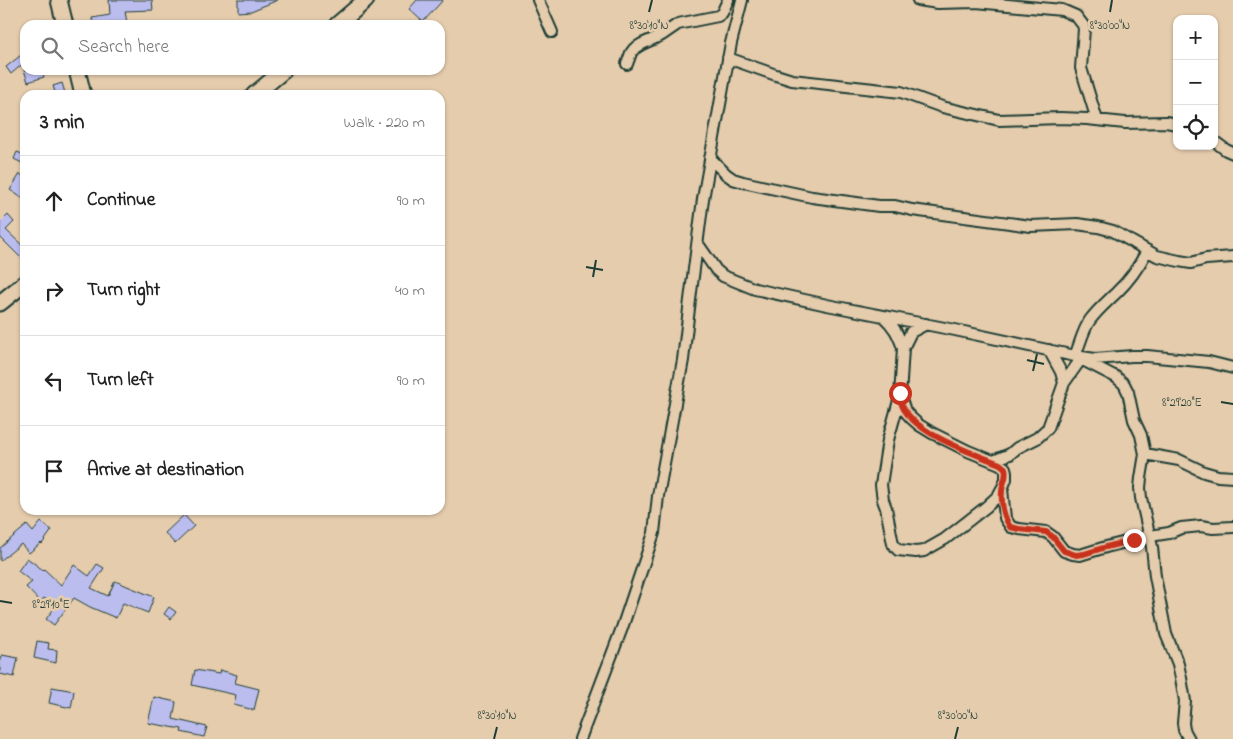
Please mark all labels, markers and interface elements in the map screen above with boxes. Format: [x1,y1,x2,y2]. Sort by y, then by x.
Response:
map controls [1173,15,1218,150]
button: + [1173,15,1218,60]
text: 8°30'10"N [629,17,669,35]
text: 8°30'00"N [1090,17,1130,35]
search box [20,20,445,75]
icon: search [38,34,66,62]
text: Search here [78,34,169,61]
button: − [1173,60,1218,105]
button: locate [1173,105,1218,150]
text: 3 min [40,108,84,138]
text: Walk · 220 m [344,111,425,135]
icon: ahead [40,187,68,215]
text: Continue [87,187,155,214]
text: 90 m [397,189,425,213]
icon: right [40,277,68,305]
text: Turn right [87,277,160,304]
text: 40 m [395,279,425,303]
icon: left [40,367,68,395]
text: Turn left [87,367,154,394]
text: 90 m [397,369,425,393]
route start [889,382,912,405]
text: 8°29'20"E [1162,394,1202,412]
icon: arrive [40,457,68,485]
text: Arrive at destination [87,457,244,484]
route end [1123,529,1146,552]
text: 8°29'10"E [32,596,70,614]
text: 8°30'10"N [477,707,517,725]
text: 8°30'00"N [938,707,978,725]

